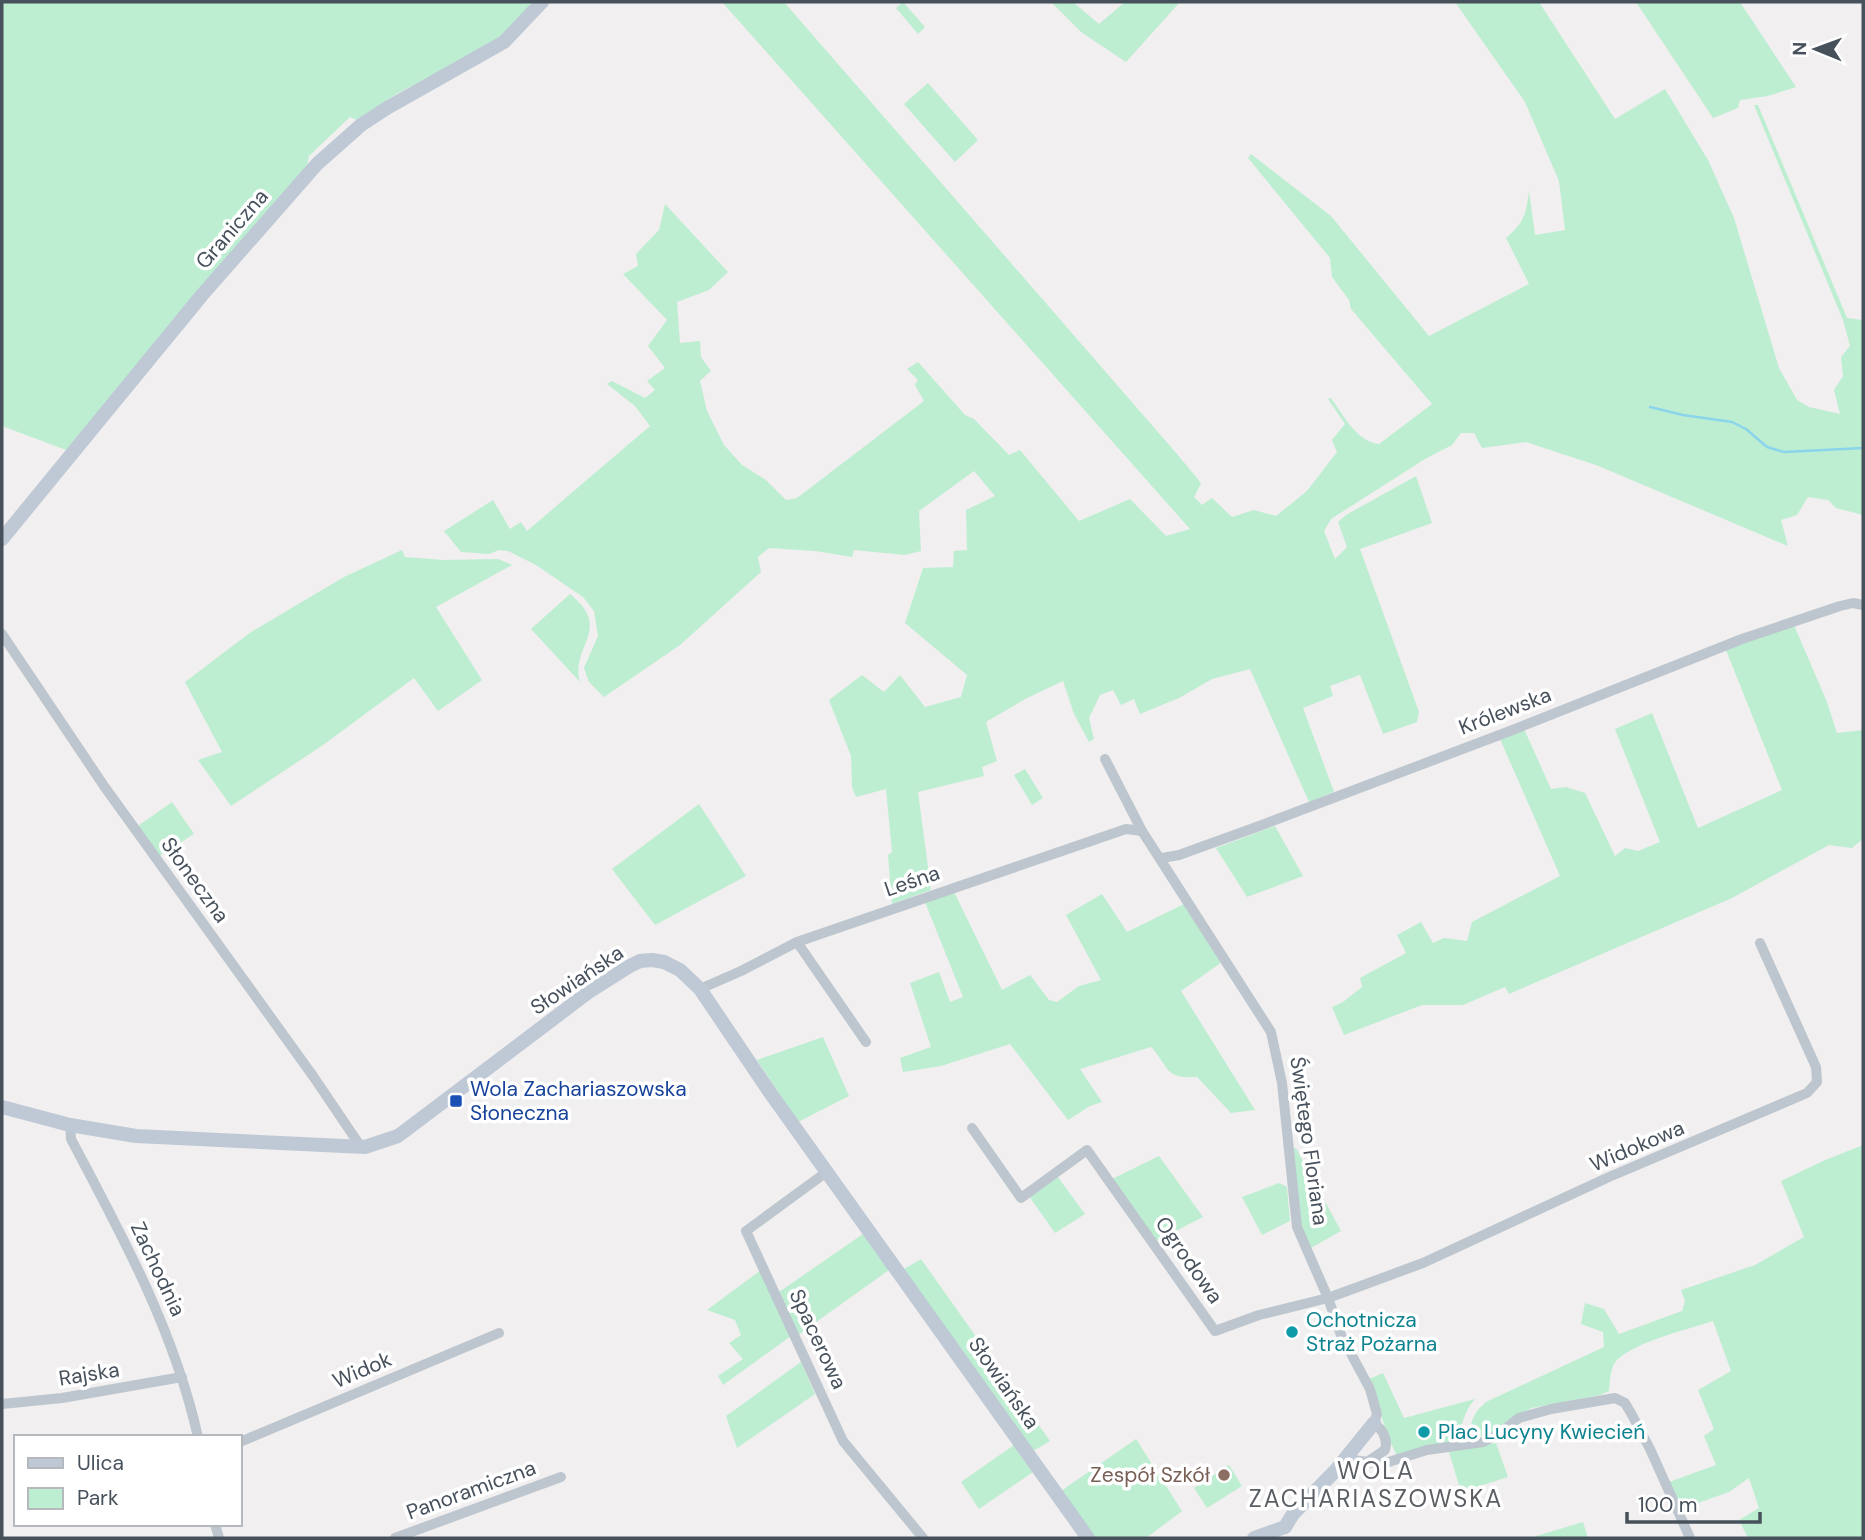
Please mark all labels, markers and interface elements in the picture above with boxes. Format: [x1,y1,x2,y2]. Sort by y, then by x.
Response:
north arrow [1781,14,1851,84]
text: N [1787,42,1812,56]
street label: Graniczna [190,183,274,275]
street label: Królewska [1455,681,1555,741]
street label: Słoneczna [155,832,235,928]
street label: Leśna [881,859,943,903]
street label: Słowiańska [525,939,629,1021]
street label: Świętego Floriana [1283,1055,1335,1227]
place label: Wola Zachariaszowska Słoneczna [470,1075,687,1127]
marker: Wola Zachariaszowska Słoneczna [448,1093,464,1109]
street label: Widokowa [1586,1114,1688,1178]
street label: Ogrodowa [1149,1211,1229,1309]
street label: Zachodnia [124,1217,192,1321]
street label: Spacerowa [783,1285,853,1393]
place label: Ochotnicza Straż Pożarna [1306,1306,1437,1358]
marker: Ochotnicza Straż Pożarna [1284,1324,1300,1340]
street label: Słowiańska [962,1331,1046,1435]
street label: Widok [328,1345,396,1395]
street label: Rajska [57,1355,121,1393]
place label: Plac Lucyny Kwiecień [1438,1418,1645,1446]
marker: Plac Lucyny Kwiecień [1416,1424,1432,1440]
legend [14,1435,242,1526]
text: Ulica [77,1449,124,1477]
street label: Panoramiczna [402,1454,540,1526]
district label: WOLA ZACHARIASZOWSKA [1249,1455,1503,1514]
place label: Zespół Szkół [1090,1461,1211,1489]
marker: Zespół Szkół [1216,1467,1232,1483]
scale bar [1627,1480,1760,1524]
text: Park [77,1484,119,1512]
text: 100 m [1638,1491,1698,1519]

